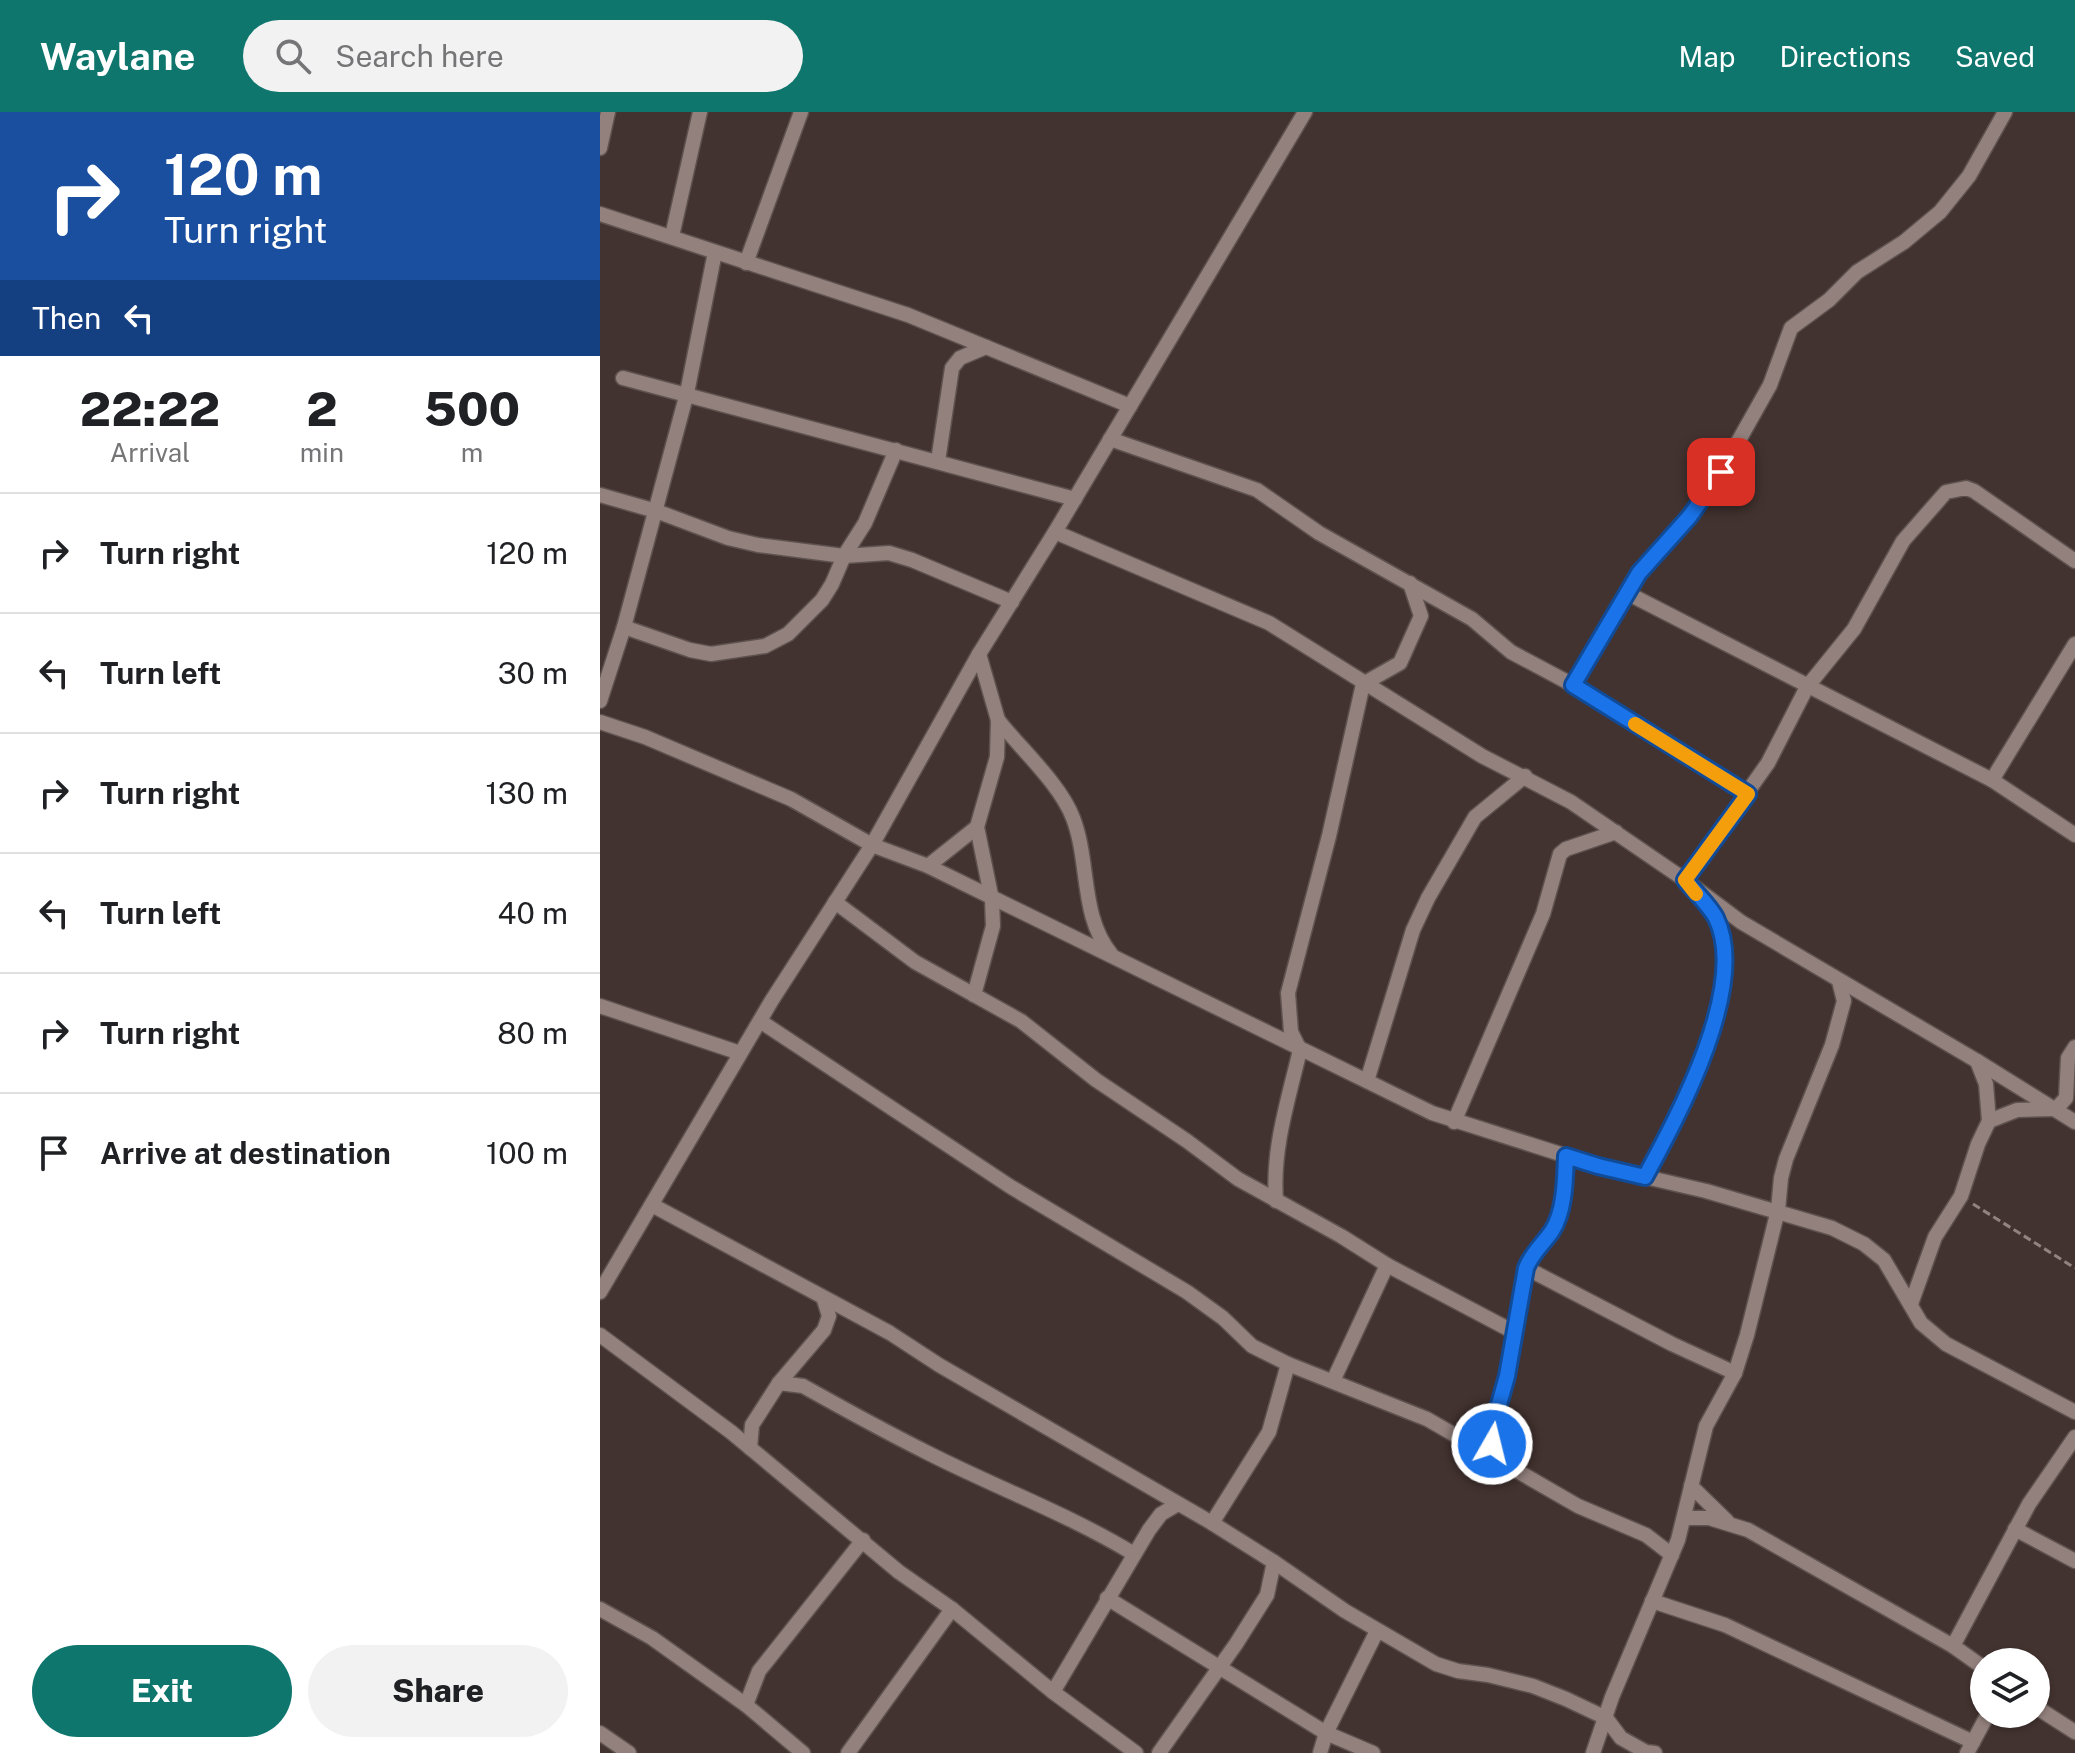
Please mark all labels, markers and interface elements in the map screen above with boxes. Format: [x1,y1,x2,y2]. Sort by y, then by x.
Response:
search box [243,20,803,92]
text: Waylane [40,34,195,79]
icon: search [271,34,315,78]
text: Search here [335,38,504,74]
text: Map [1679,40,1735,73]
text: Directions [1779,40,1911,73]
text: Saved [1955,40,2035,73]
text: 120 m [164,142,322,208]
icon: right [32,144,136,248]
text: Turn right [164,209,327,251]
icon: left [117,296,161,340]
text: Then [32,300,101,336]
text: 22:22 [80,380,220,437]
text: 2 [306,380,338,437]
text: 500 [424,380,520,437]
text: Arrival [110,437,190,468]
text: min [300,437,344,468]
text: m [461,437,483,468]
pin [1687,438,1755,506]
icon: arrive [1699,450,1743,494]
icon: right [32,531,76,575]
text: Turn right [100,535,240,571]
text: 120 m [486,535,568,571]
icon: left [32,651,76,695]
text: Turn left [100,655,221,691]
text: 30 m [498,655,568,691]
icon: right [32,771,76,815]
text: Turn right [100,775,240,811]
text: 130 m [485,775,568,811]
icon: left [32,891,76,935]
text: Turn left [100,895,221,931]
text: 40 m [498,895,568,931]
icon: right [32,1011,76,1055]
text: Turn right [100,1015,240,1051]
text: 80 m [497,1015,568,1051]
icon: arrive [32,1131,76,1175]
text: Arrive at destination [100,1135,391,1171]
text: 100 m [486,1135,568,1171]
position arrow [1450,1402,1534,1486]
button: Exit [32,1645,292,1737]
button: Share [308,1645,568,1737]
map controls [1970,1648,2050,1728]
button: layers [1970,1648,2050,1728]

